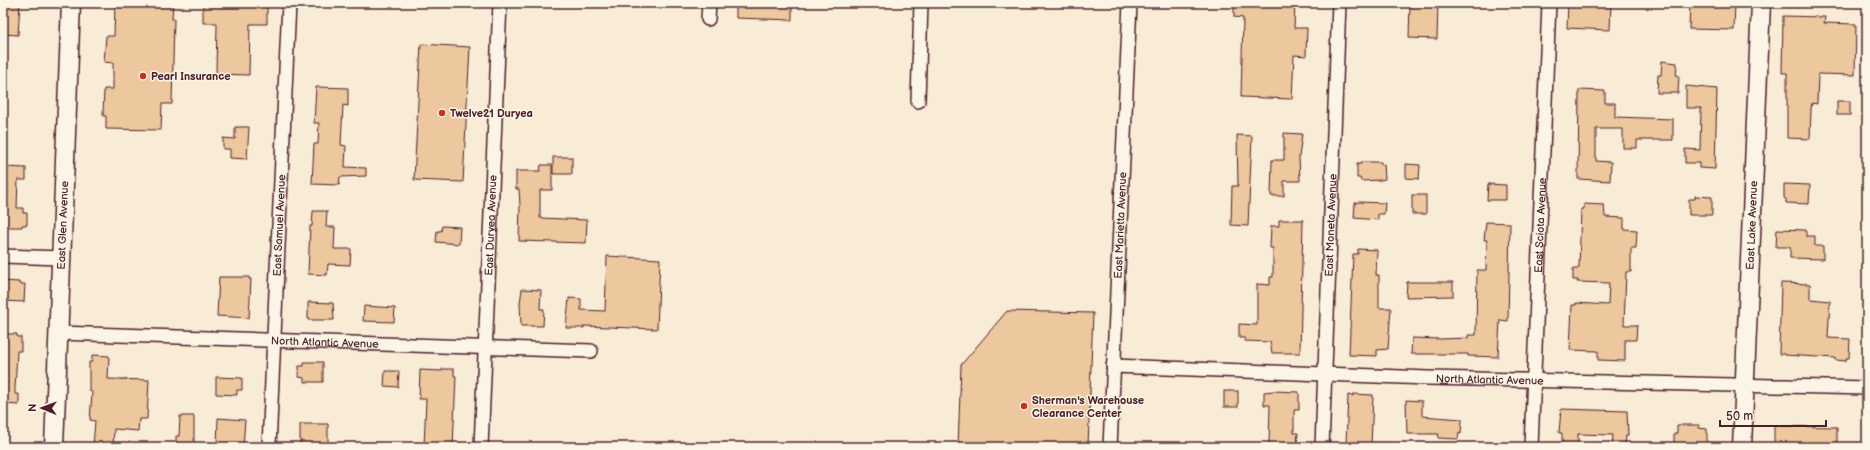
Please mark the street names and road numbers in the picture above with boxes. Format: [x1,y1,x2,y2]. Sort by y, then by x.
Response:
street label: East Marietta Avenue [1111,171,1129,279]
street label: East Samuel Avenue [270,173,288,277]
street label: East Moneta Avenue [1322,173,1339,277]
street label: East Duryea Avenue [482,174,499,276]
street label: East Sciota Avenue [1532,177,1548,273]
street label: East Glen Avenue [54,180,71,270]
street label: East Lake Avenue [1743,180,1760,270]
street label: North Atlantic Avenue [271,334,379,350]
street label: North Atlantic Avenue [1436,372,1544,387]

